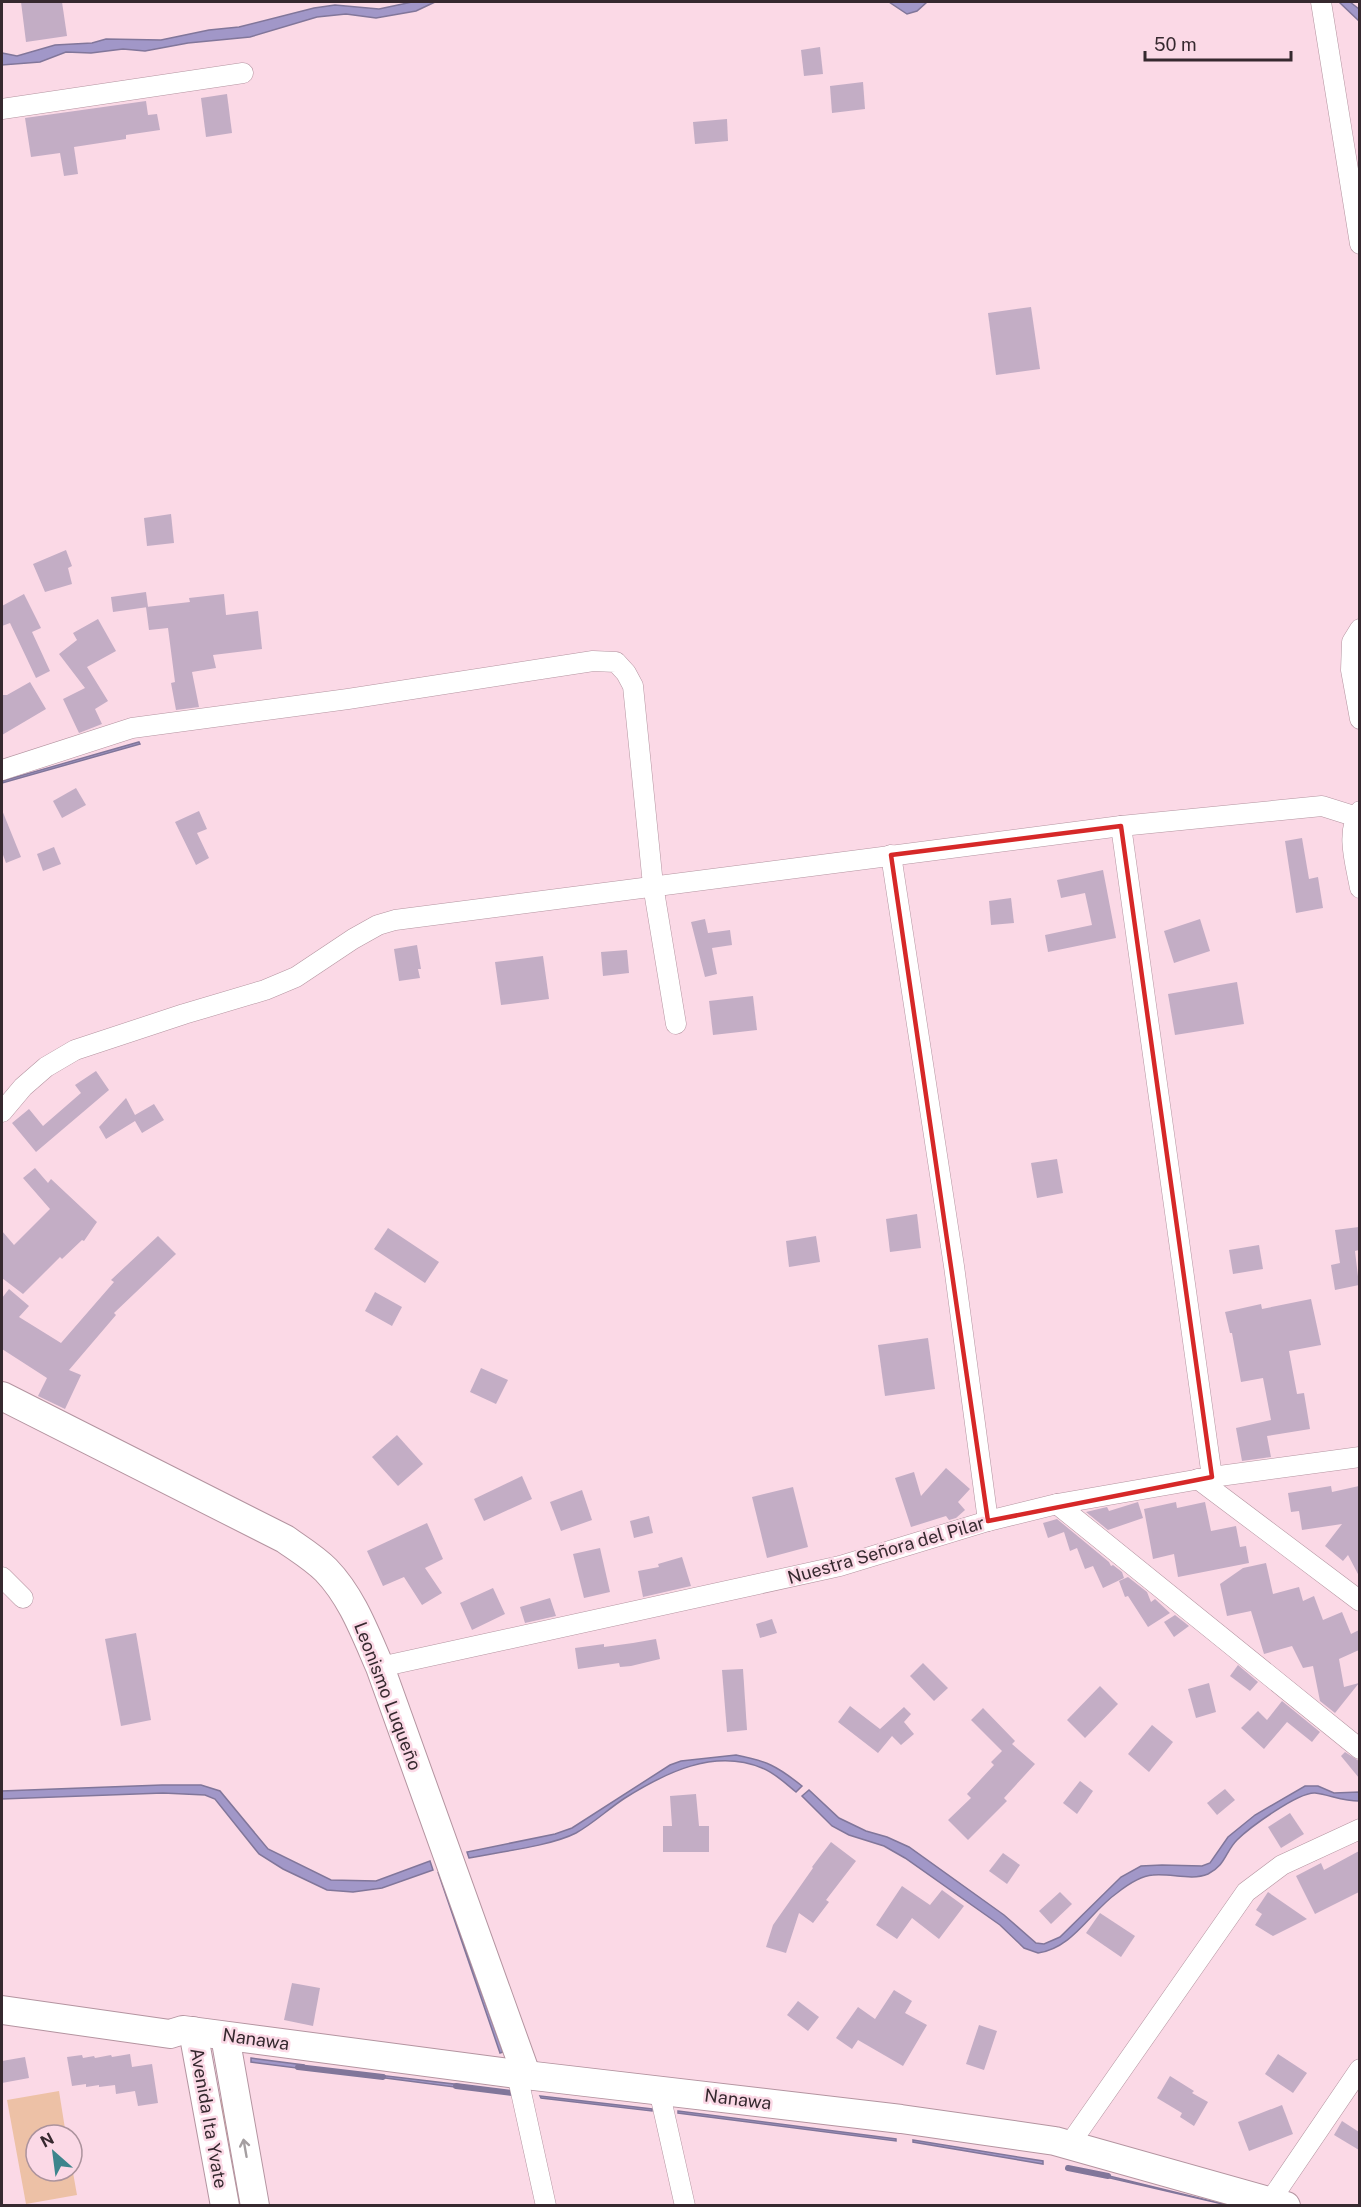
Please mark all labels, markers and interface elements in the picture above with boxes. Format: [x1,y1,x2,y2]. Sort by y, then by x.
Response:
scale bar [1145,24,1290,62]
text: 50 m [1154,34,1197,55]
street label: Nuestra Señora del Pilar [785,1512,987,1588]
street label: Leonismo Luqueño [350,1619,426,1773]
street label: Nanawa [221,2024,291,2054]
street label: Avenida Ita Yvate [186,2046,232,2190]
street label: Nanawa [703,2084,773,2114]
north arrow [24,2123,84,2183]
text: N [37,2129,57,2152]
one-way arrow [239,2139,250,2158]

